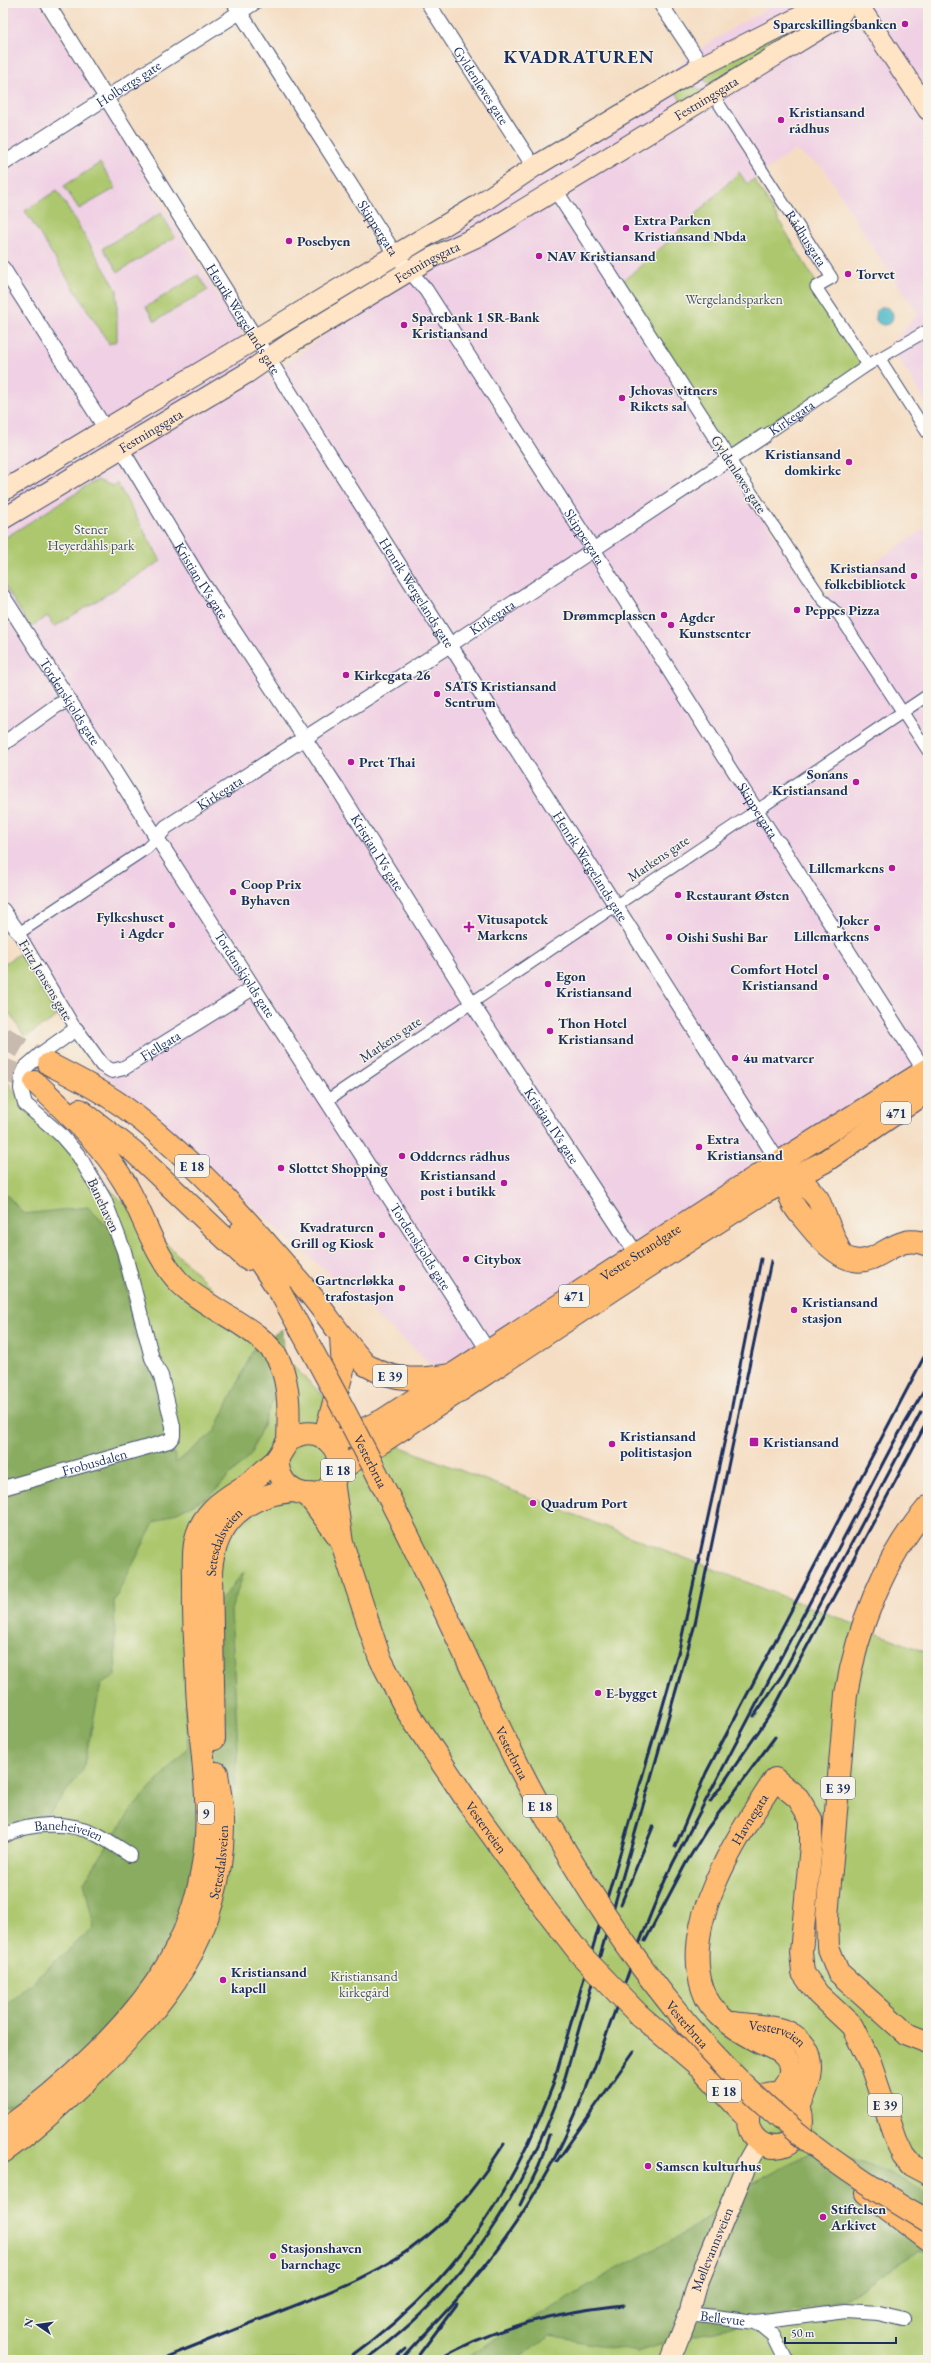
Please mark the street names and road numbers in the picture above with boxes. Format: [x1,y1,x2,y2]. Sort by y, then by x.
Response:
street label: Gyldenløves gate [449,43,513,128]
street label: Holbergs gate [92,56,165,111]
street label: Festningsgata [671,71,742,124]
street label: Skippergata [354,196,403,259]
street label: Rådhusgata [781,207,831,270]
street label: Festningsgata [391,237,463,287]
street label: Henrik Wergelands gate [202,260,285,378]
street label: Kirkegata [765,395,818,439]
street label: Festningsgata [115,404,186,457]
street label: Gyldenløves gate [707,431,771,517]
street label: Skippergata [560,505,610,568]
street label: Henrik Wergelands gate [375,534,459,652]
street label: Kristian IVs gate [171,539,233,623]
street label: Kirkegata [466,595,519,639]
street label: Tordenskjolds gate [36,654,105,749]
street label: Kirkegata [193,771,247,814]
street label: Skippergata [733,779,783,842]
street label: Henrik Wergelands gate [549,808,633,925]
street label: Kristian IVs gate [347,811,409,895]
street label: Markens gate [624,830,693,885]
street label: Tordenskjolds gate [210,927,280,1022]
street label: Fritz Jensens gate [15,936,78,1024]
street label: Markens gate [356,1011,425,1066]
street label: Fjellgata [137,1026,184,1065]
street label: Kristian IVs gate [520,1084,584,1167]
road number: 471 [881,1102,911,1124]
road number: E 18 [175,1155,209,1177]
street label: Banehaven [84,1175,125,1236]
street label: Tordenskjolds gate [386,1200,456,1294]
street label: Vestre Strandgate [597,1219,684,1285]
road number: 471 [559,1285,589,1307]
road number: E 39 [373,1365,407,1387]
street label: Vesterbrua [349,1432,392,1491]
street label: Frobusdalen [60,1444,130,1480]
road number: E 18 [321,1459,355,1481]
street label: Setesdalsveien [202,1503,247,1576]
street label: Vesterbrua [491,1723,533,1783]
road number: E 39 [821,1777,855,1799]
street label: Havnegata [727,1790,772,1848]
road number: E 18 [523,1795,557,1817]
street label: Vesterveien [461,1798,512,1857]
road number: 9 [198,1802,214,1824]
street label: Baneheiveien [33,1816,107,1846]
street label: Setesdalsveien [205,1824,232,1901]
street label: Vesterbrua [662,1997,713,2052]
street label: Vesterveien [748,2016,811,2051]
road number: E 18 [707,2080,741,2102]
road number: E 39 [868,2094,902,2116]
street label: Møllevannsveien [687,2204,737,2293]
street label: Bellevue [699,2306,747,2330]

